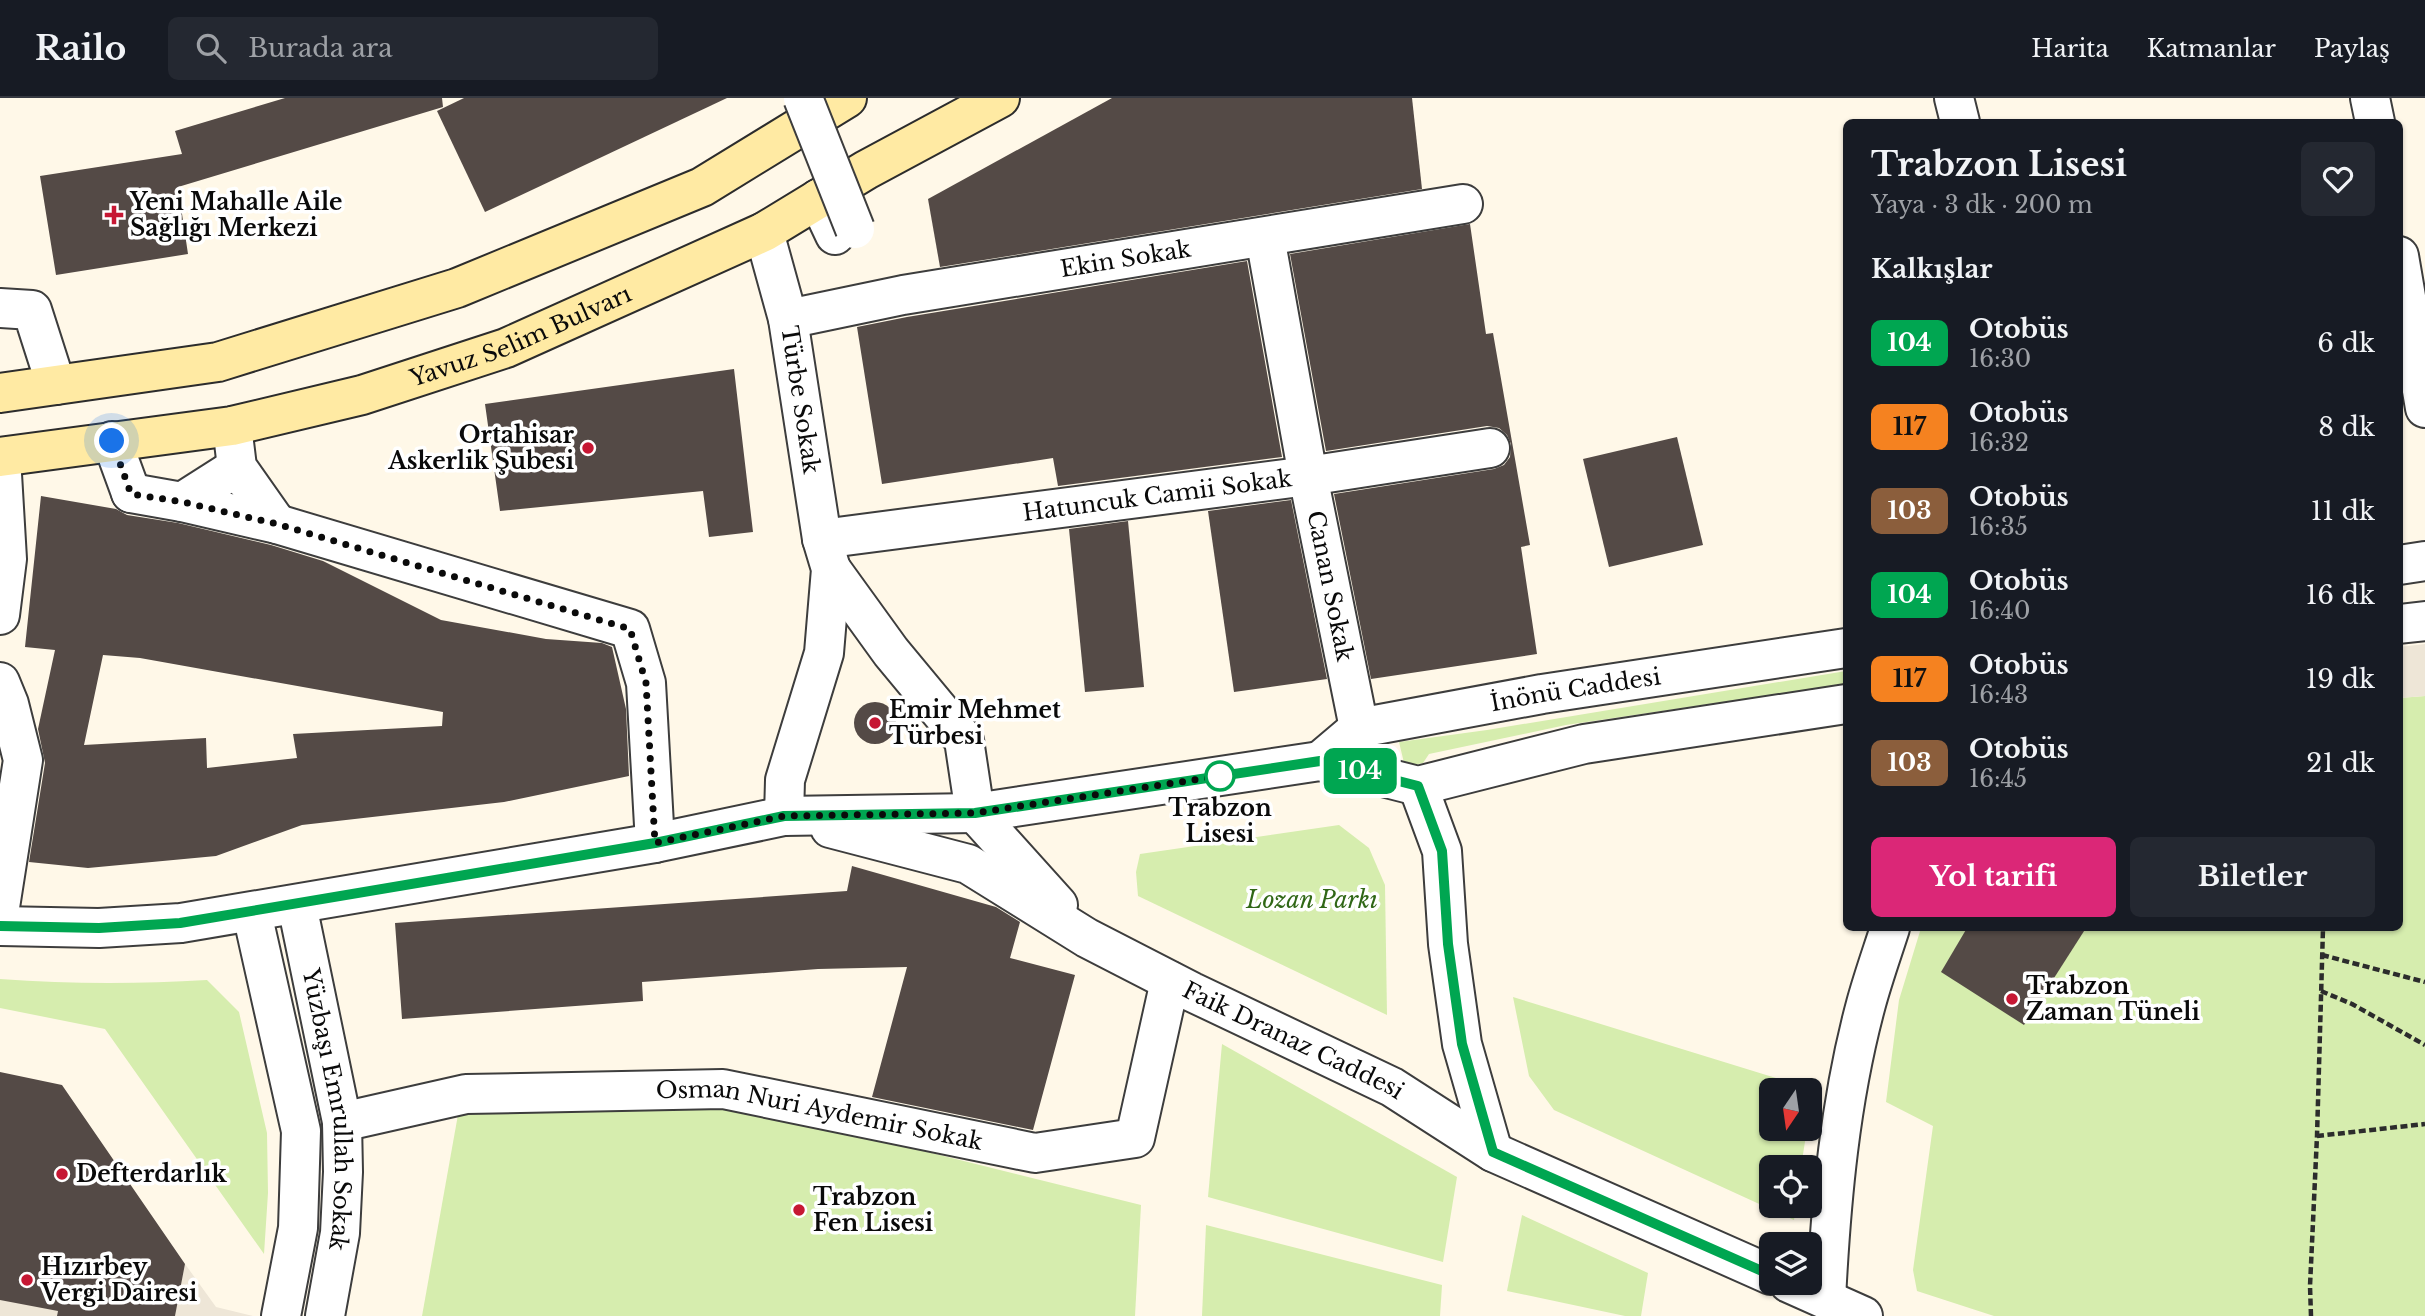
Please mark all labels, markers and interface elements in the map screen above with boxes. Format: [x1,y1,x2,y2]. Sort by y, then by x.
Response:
search box [168,17,658,80]
text: Railo [35,28,126,69]
icon: search [192,29,230,67]
text: Burada ara [248,32,393,64]
text: Harita [2031,34,2109,63]
text: Katmanlar [2147,34,2276,63]
text: Paylaş [2314,34,2390,63]
button: heart [2301,142,2375,216]
text: Trabzon Lisesi [1871,144,2127,185]
place label: Yeni Mahalle Aile Sağlığı Merkezi [129,188,343,242]
text: Yaya · 3 dk · 200 m [1871,191,2093,219]
marker: Yeni Mahalle Aile Sağlığı Merkezi [104,205,124,225]
street label: Ekin Sokak [1058,234,1194,283]
text: Kalkışlar [1871,253,1992,285]
street label: Yavuz Selim Bulvarı [405,279,636,393]
text: Otobüs [1969,313,2069,345]
street label: Türbe Sokak [775,324,826,477]
text: 6 dk [2317,327,2375,359]
text: 104 [1887,328,1932,357]
text: 16:30 [1969,345,2031,373]
text: Otobüs [1969,397,2069,429]
text: 8 dk [2318,411,2375,443]
text: 117 [1893,412,1926,441]
place label: Ortahisar Askerlik Şubesi [387,421,575,475]
your location [94,423,129,458]
text: 16:32 [1969,429,2029,457]
marker: Ortahisar Askerlik Şubesi [580,440,596,456]
street label: Hatuncuk Camii Sokak [1021,464,1294,527]
text: Otobüs [1969,481,2069,513]
text: 11 dk [2311,495,2375,527]
text: 103 [1888,496,1931,525]
street label: Canan Sokak [1301,508,1359,665]
text: 16:35 [1969,513,2028,541]
text: Otobüs [1969,565,2069,597]
text: 16 dk [2306,579,2375,611]
text: 104 [1887,580,1932,609]
text: 16:40 [1969,597,2030,625]
text: Otobüs [1969,649,2069,681]
street label: İnönü Caddesi [1488,662,1663,717]
text: 19 dk [2306,663,2375,695]
text: 117 [1893,664,1926,693]
text: 16:43 [1969,681,2028,709]
place label: Emir Mehmet Türbesi [889,696,1061,750]
marker: Emir Mehmet Türbesi [867,715,883,731]
text: Otobüs [1969,733,2069,765]
text: 21 dk [2306,747,2375,779]
line badge: 104 [1320,748,1400,794]
text: 103 [1888,748,1931,777]
text: 104 [1338,756,1382,785]
marker: Trabzon Lisesi [1205,761,1235,791]
text: 16:45 [1969,765,2027,793]
place label: Trabzon Lisesi [1168,794,1272,848]
button: Yol tarifi [1871,837,2116,917]
button: Biletler [2130,837,2375,917]
park label: Lozan Parkı [1245,886,1378,914]
street label: Yüzbaşı Emrullah Sokak [296,965,357,1254]
place label: Trabzon Zaman Tüneli [2026,972,2200,1026]
street label: Faik Dranaz Caddesi [1178,976,1409,1105]
marker: Trabzon Zaman Tüneli [2004,991,2020,1007]
street label: Osman Nuri Aydemir Sokak [656,1075,986,1156]
north arrow [1759,1078,1822,1141]
map controls [1759,1078,1822,1295]
button: locate [1759,1155,1822,1218]
place label: Defterdarlık [76,1160,227,1188]
marker: Defterdarlık [54,1166,70,1182]
place label: Trabzon Fen Lisesi [813,1183,933,1237]
marker: Trabzon Fen Lisesi [791,1202,807,1218]
button: layers [1759,1232,1822,1295]
place label: Hızırbey Vergi Dairesi [40,1253,197,1307]
marker: Hızırbey Vergi Dairesi [19,1272,35,1288]

